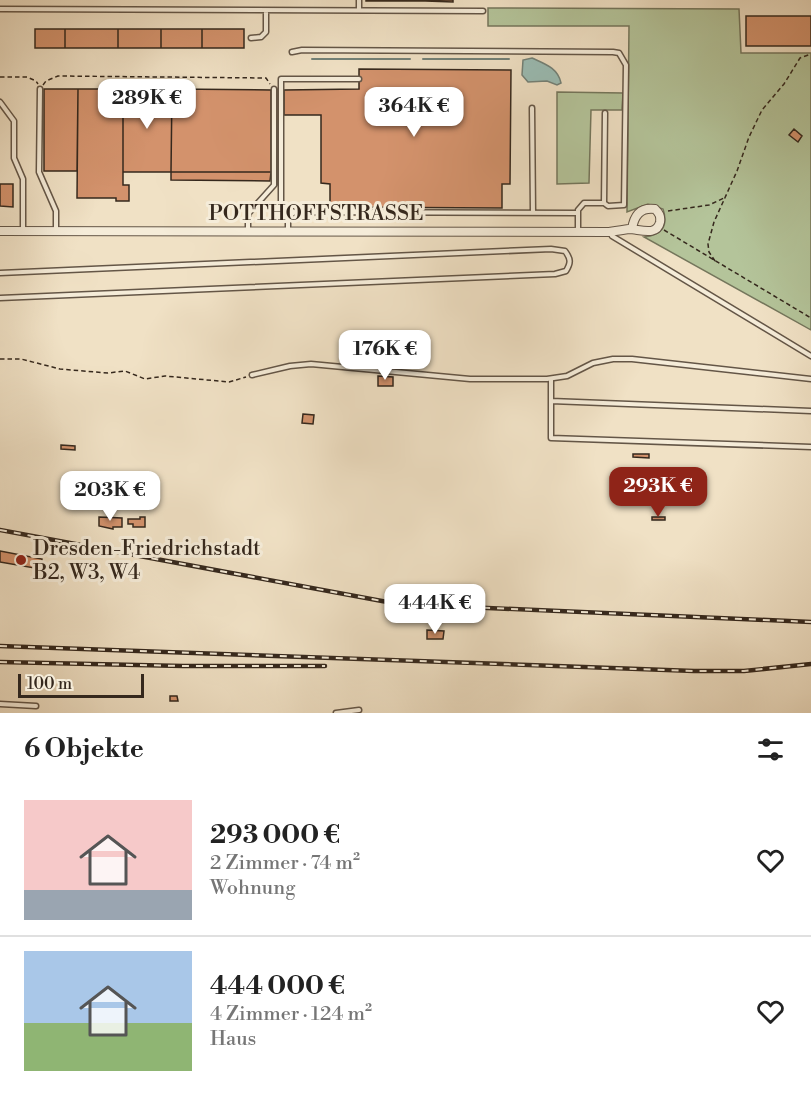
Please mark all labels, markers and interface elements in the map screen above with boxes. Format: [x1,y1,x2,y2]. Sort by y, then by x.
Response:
pin: 289K € [98,79,196,130]
text: 289K € [112,86,182,111]
pin: 364K € [365,87,463,138]
text: 364K € [379,94,449,119]
street label: POTTHOFFSTRASSE [208,201,424,227]
pin: 176K € [336,330,434,381]
text: 176K € [353,337,417,362]
pin: 293K € [609,467,707,518]
pin: 203K € [61,471,159,522]
text: 293K € [623,474,693,499]
text: 203K € [74,478,146,503]
place label: Dresden-Friedrichstadt B2, W3, W4 [32,536,261,586]
marker: Dresden-Friedrichstadt B2, W3, W4 [14,553,28,567]
pin: 444K € [386,584,484,635]
text: 444K € [398,591,472,616]
scale bar [18,671,144,698]
text: 100 m [27,674,72,694]
text: 6 Objekte [24,733,144,765]
icon: filters [754,733,787,766]
text: 293 000 € [210,819,340,851]
icon: home [72,824,144,896]
icon: heart [754,844,787,877]
text: 2 Zimmer · 74 m² [210,851,360,876]
text: Wohnung [210,876,296,901]
text: 444 000 € [210,970,345,1002]
icon: home [72,975,144,1047]
icon: heart [754,995,787,1028]
text: 4 Zimmer · 124 m² [210,1002,372,1027]
text: Haus [210,1027,256,1052]

